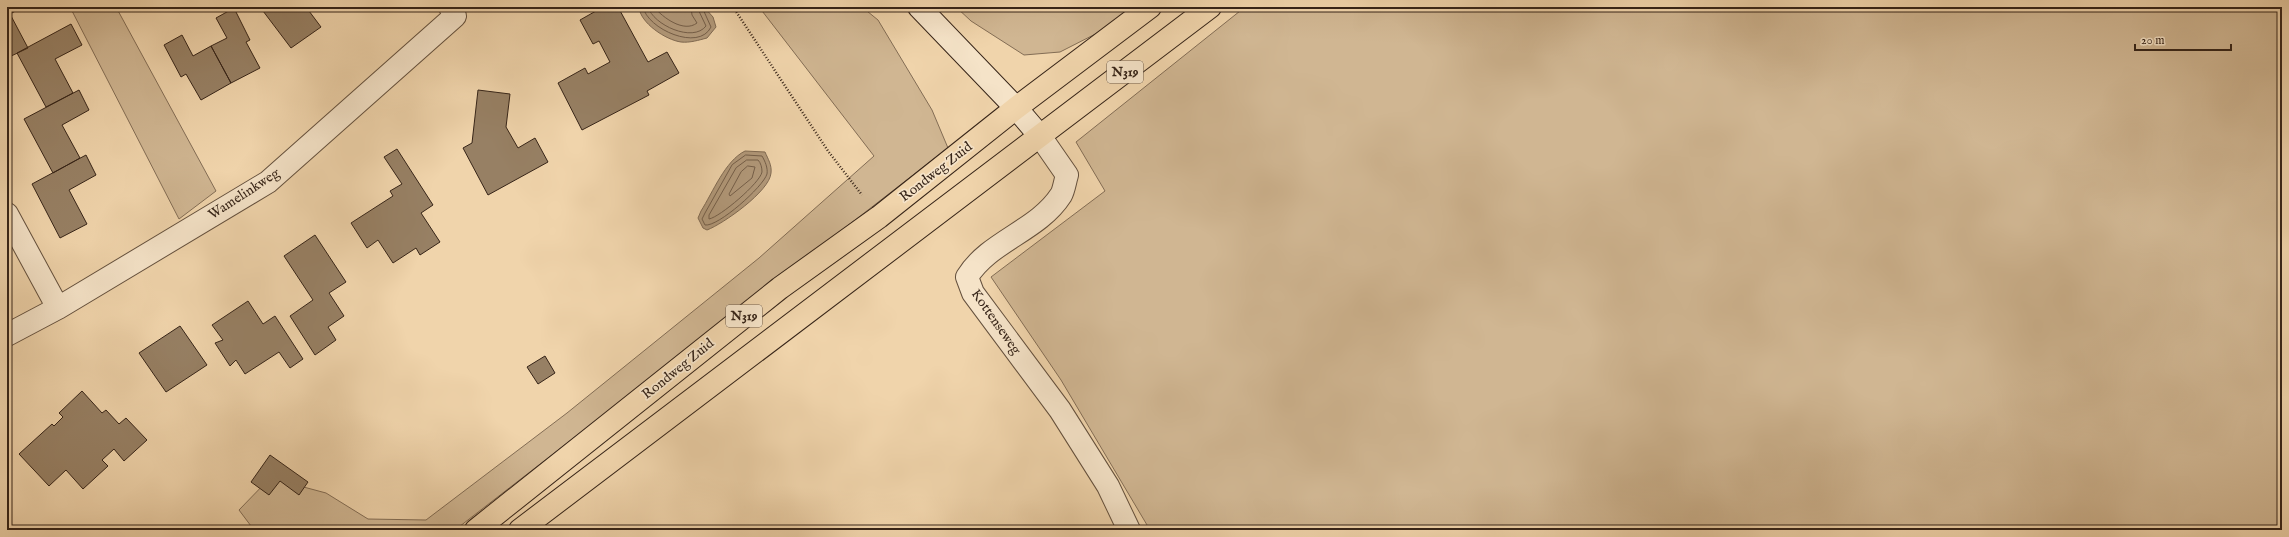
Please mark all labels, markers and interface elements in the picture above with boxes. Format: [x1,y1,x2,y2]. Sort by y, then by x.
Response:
scale bar [2135,26,2231,52]
text: 20 m [2141,33,2164,48]
road number: N319 [1107,61,1143,83]
street label: Rondweg Zuid [896,138,976,206]
street label: Wamelinkweg [205,164,283,224]
street label: Kottenseweg [967,286,1025,358]
road number: N319 [726,305,762,327]
street label: Rondweg Zuid [638,334,718,403]

